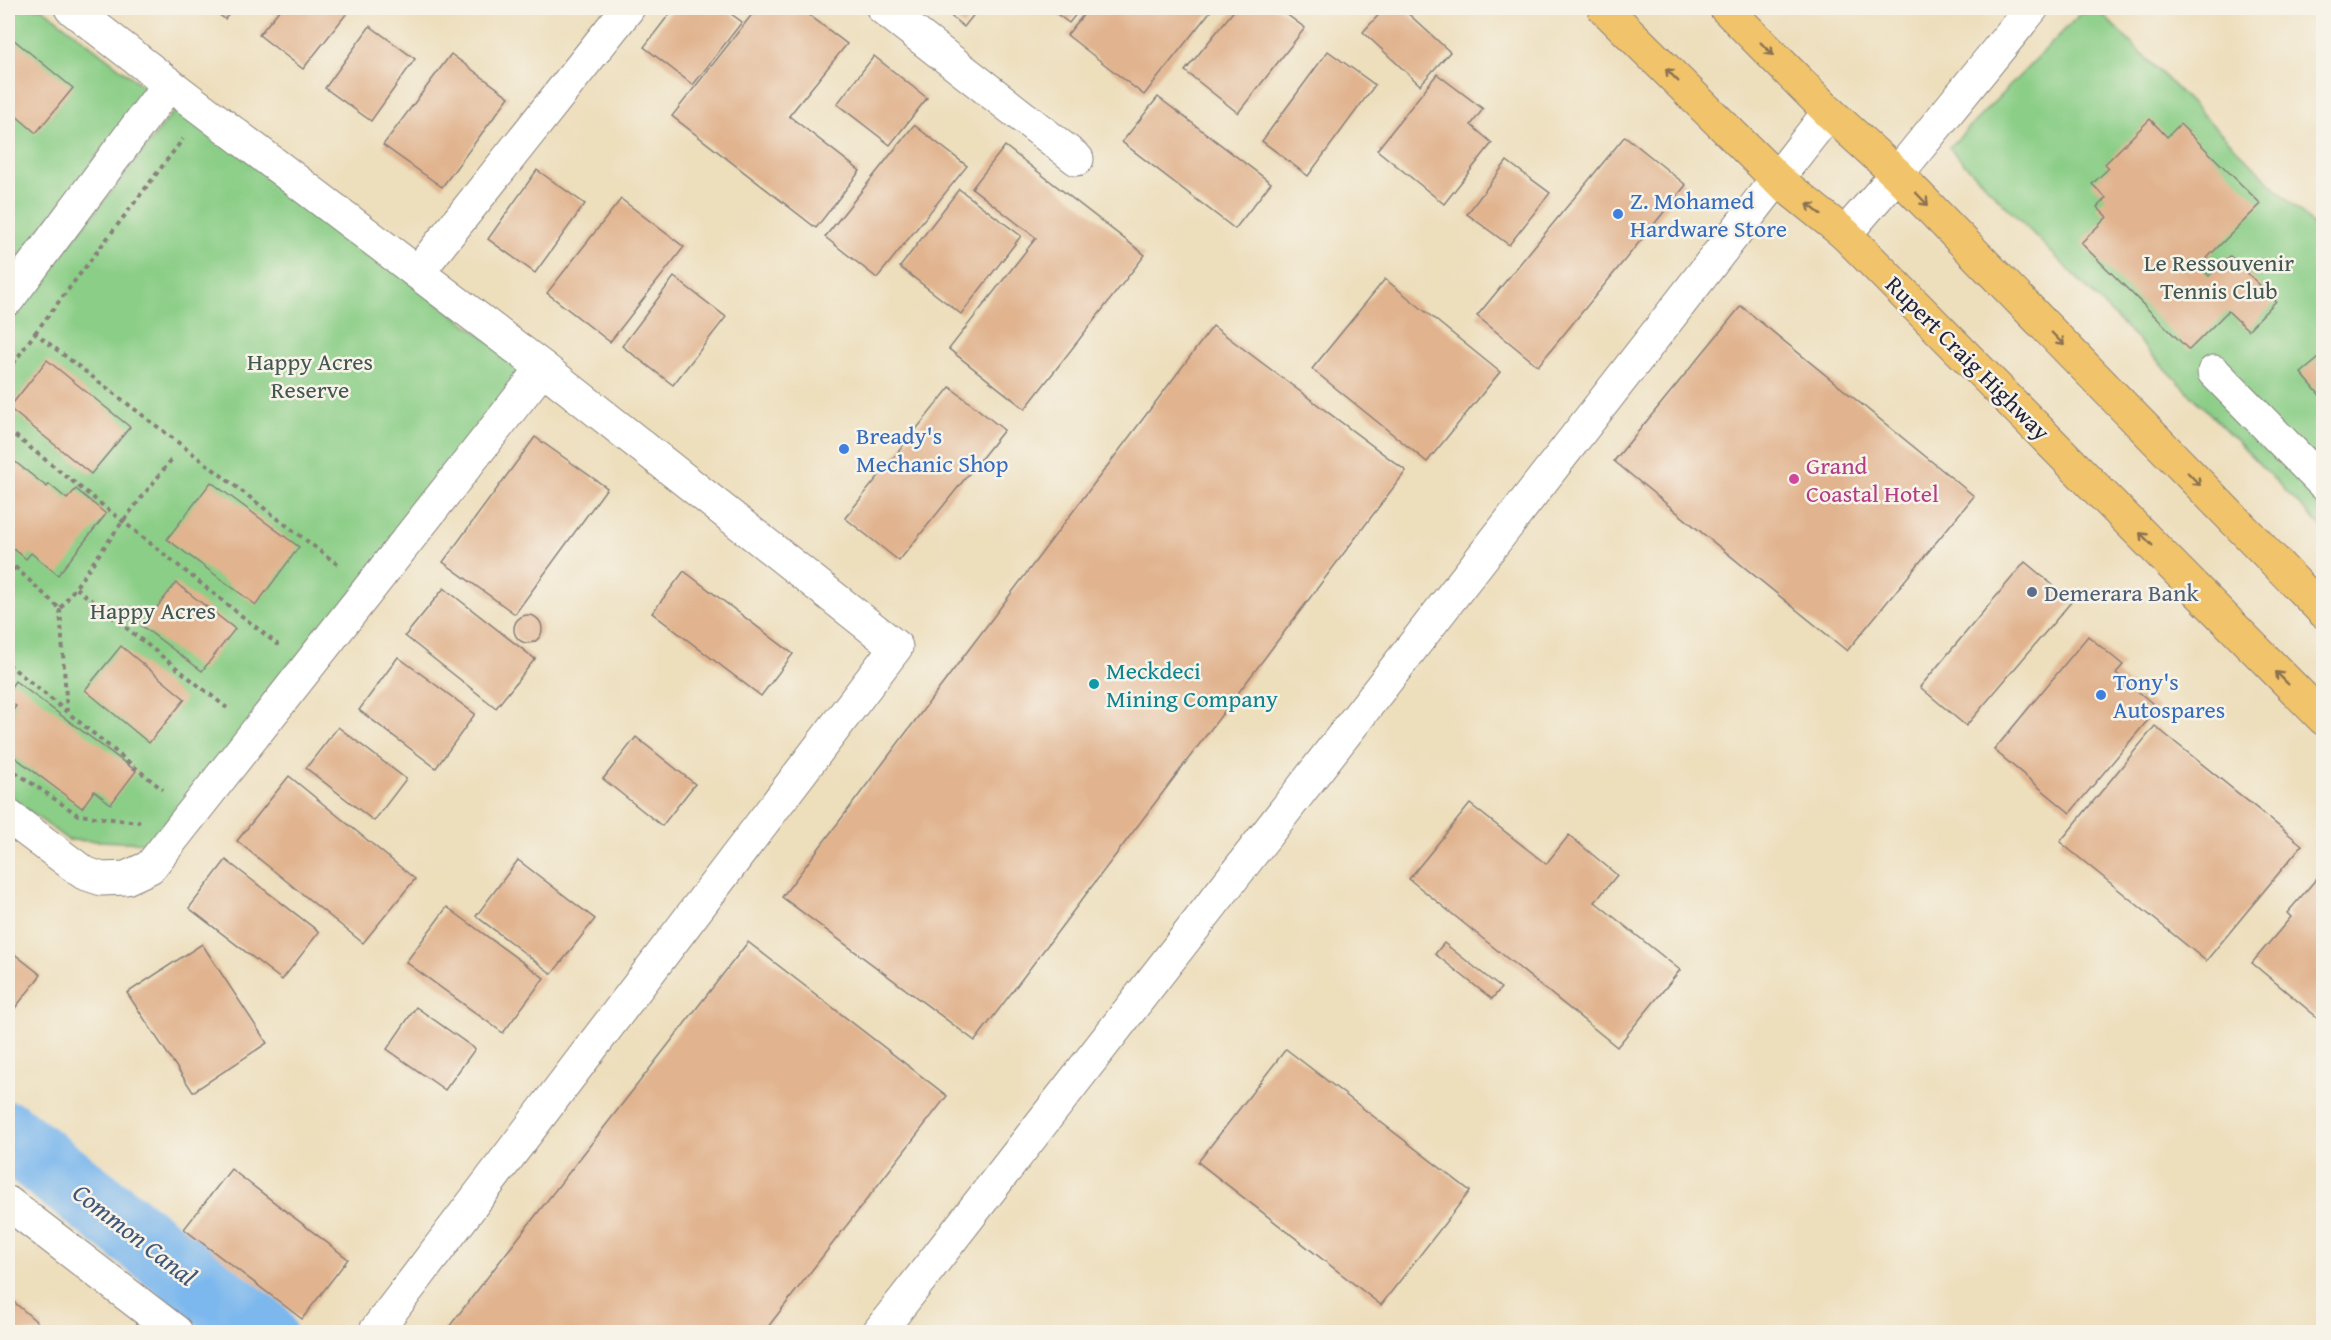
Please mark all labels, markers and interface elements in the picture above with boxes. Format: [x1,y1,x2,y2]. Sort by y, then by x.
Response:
one-way arrow [1759,41,1774,56]
one-way arrow [1665,68,1680,83]
place label: Z. Mohamed Hardware Store [1630,183,1787,246]
one-way arrow [1915,192,1929,207]
one-way arrow [1806,202,1822,215]
marker: Z. Mohamed Hardware Store [1611,207,1625,221]
park label: Le Ressouvenir Tennis Club [2144,245,2294,308]
street label: Rupert Craig Highway [1878,268,2058,448]
one-way arrow [2051,331,2065,346]
park label: Happy Acres Reserve [247,344,373,407]
place label: Bready's Mechanic Shop [856,418,1009,481]
marker: Bready's Mechanic Shop [837,442,851,456]
place label: Grand Coastal Hotel [1806,448,1939,511]
one-way arrow [2187,471,2201,486]
marker: Grand Coastal Hotel [1787,472,1801,486]
one-way arrow [2138,531,2153,546]
place label: Demerara Bank [2044,575,2199,610]
marker: Demerara Bank [2025,585,2039,599]
park label: Happy Acres [90,593,216,628]
place label: Meckdeci Mining Company [1106,653,1278,716]
place label: Tony's Autospares [2113,664,2225,727]
one-way arrow [2275,670,2290,685]
marker: Meckdeci Mining Company [1087,677,1101,691]
marker: Tony's Autospares [2094,688,2108,702]
water label: Common Canal [65,1173,205,1295]

